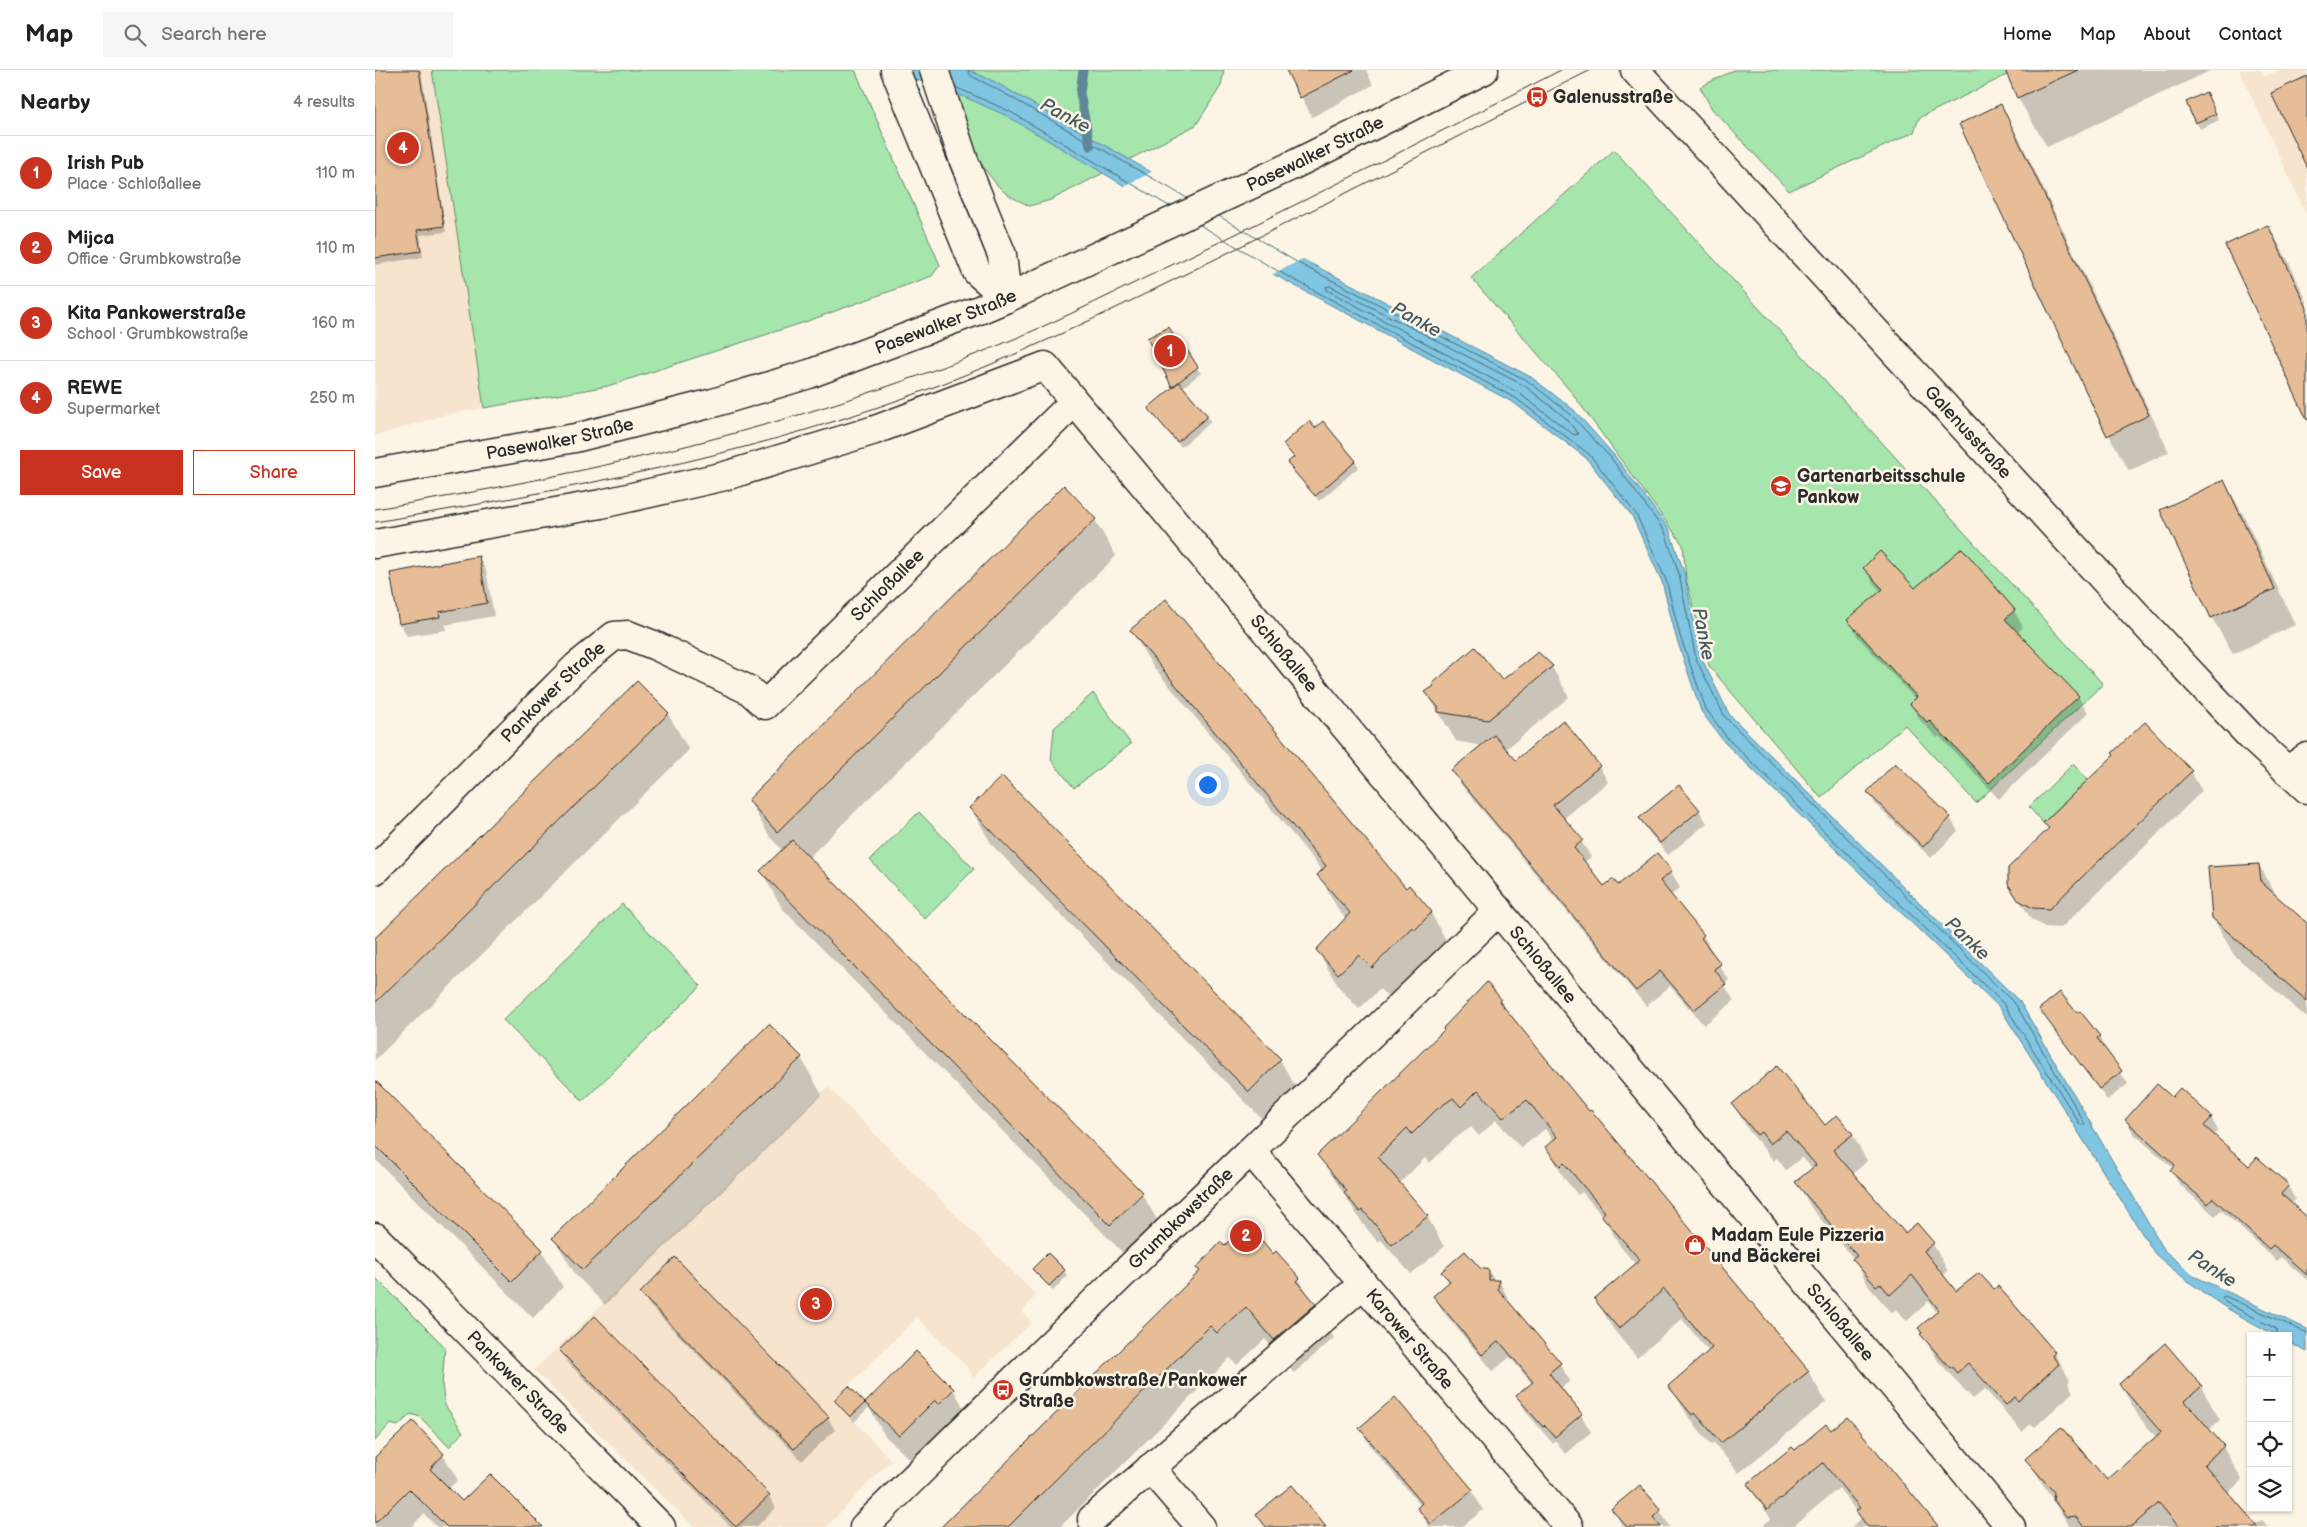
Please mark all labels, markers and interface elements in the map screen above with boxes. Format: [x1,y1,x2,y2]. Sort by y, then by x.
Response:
search box [103,12,453,57]
text: Map [25,20,73,49]
icon: search [121,21,149,49]
text: Search here [161,23,267,46]
text: Home [2003,24,2052,45]
text: Map [2080,24,2116,45]
text: About [2144,24,2191,45]
text: Contact [2219,24,2282,45]
bus stop icon: Galenusstraße [1525,85,1549,109]
place label: Galenusstraße [1553,87,1673,108]
text: Nearby [20,90,90,115]
text: 4 results [293,93,355,112]
water label: Panke [1036,93,1094,139]
street label: Pasewalker Straße [1243,111,1387,196]
pin: 4 [387,129,419,167]
text: Irish Pub [67,152,144,175]
text: 1 [33,164,39,183]
text: 110 m [316,164,355,183]
text: Place · Schloßallee [67,175,201,194]
text: Mijca [67,227,114,250]
text: 2 [31,239,41,258]
text: 110 m [316,239,355,258]
text: Office · Grumbkowstraße [67,250,241,269]
street label: Pasewalker Straße [872,284,1020,359]
water label: Panke [1387,297,1445,343]
text: Kita Pankowerstraße [67,302,246,325]
text: 3 [31,314,41,333]
text: 160 m [312,314,355,333]
text: School · Grumbkowstraße [67,325,248,344]
pin: 1 [1154,332,1186,370]
text: REWE [67,377,122,400]
street label: Galenusstraße [1920,381,2016,483]
text: 4 [31,389,41,408]
text: 250 m [309,389,355,408]
text: Supermarket [67,400,160,419]
street label: Pasewalker Straße [484,413,636,464]
button: Save [20,450,183,495]
button: Share [193,450,355,495]
place label: Gartenarbeitsschule Pankow [1797,466,1965,508]
school or university icon: Gartenarbeitsschule Pankow [1769,474,1793,498]
street label: Schloßallee [846,544,929,625]
water label: Panke [1687,606,1719,662]
street label: Schloßallee [1246,610,1322,696]
street label: Pankower Straße [497,637,610,747]
your location [1195,772,1221,798]
water label: Panke [1940,912,1994,966]
street label: Schloßallee [1505,922,1581,1008]
street label: Grumbkowstraße [1124,1163,1237,1274]
pin: 2 [1230,1217,1262,1255]
place label: Madam Eule Pizzeria und Bäckerei [1711,1225,1884,1267]
shop icon: Madam Eule Pizzeria und Bäckerei [1683,1233,1707,1257]
water label: Panke [2183,1245,2241,1293]
street label: Schloßallee [1802,1279,1879,1365]
street label: Karower Straße [1361,1284,1458,1394]
pin: 3 [800,1285,832,1323]
street label: Pankower Straße [463,1326,574,1439]
map controls [2247,1332,2292,1512]
button: + [2247,1332,2292,1377]
place label: Grumbkowstraße/Pankower Straße [1019,1370,1248,1412]
button: − [2247,1377,2292,1422]
bus stop icon: Grumbkowstraße/Pankower Straße [991,1378,1015,1402]
button: locate [2247,1422,2292,1467]
button: layers [2247,1467,2292,1512]

